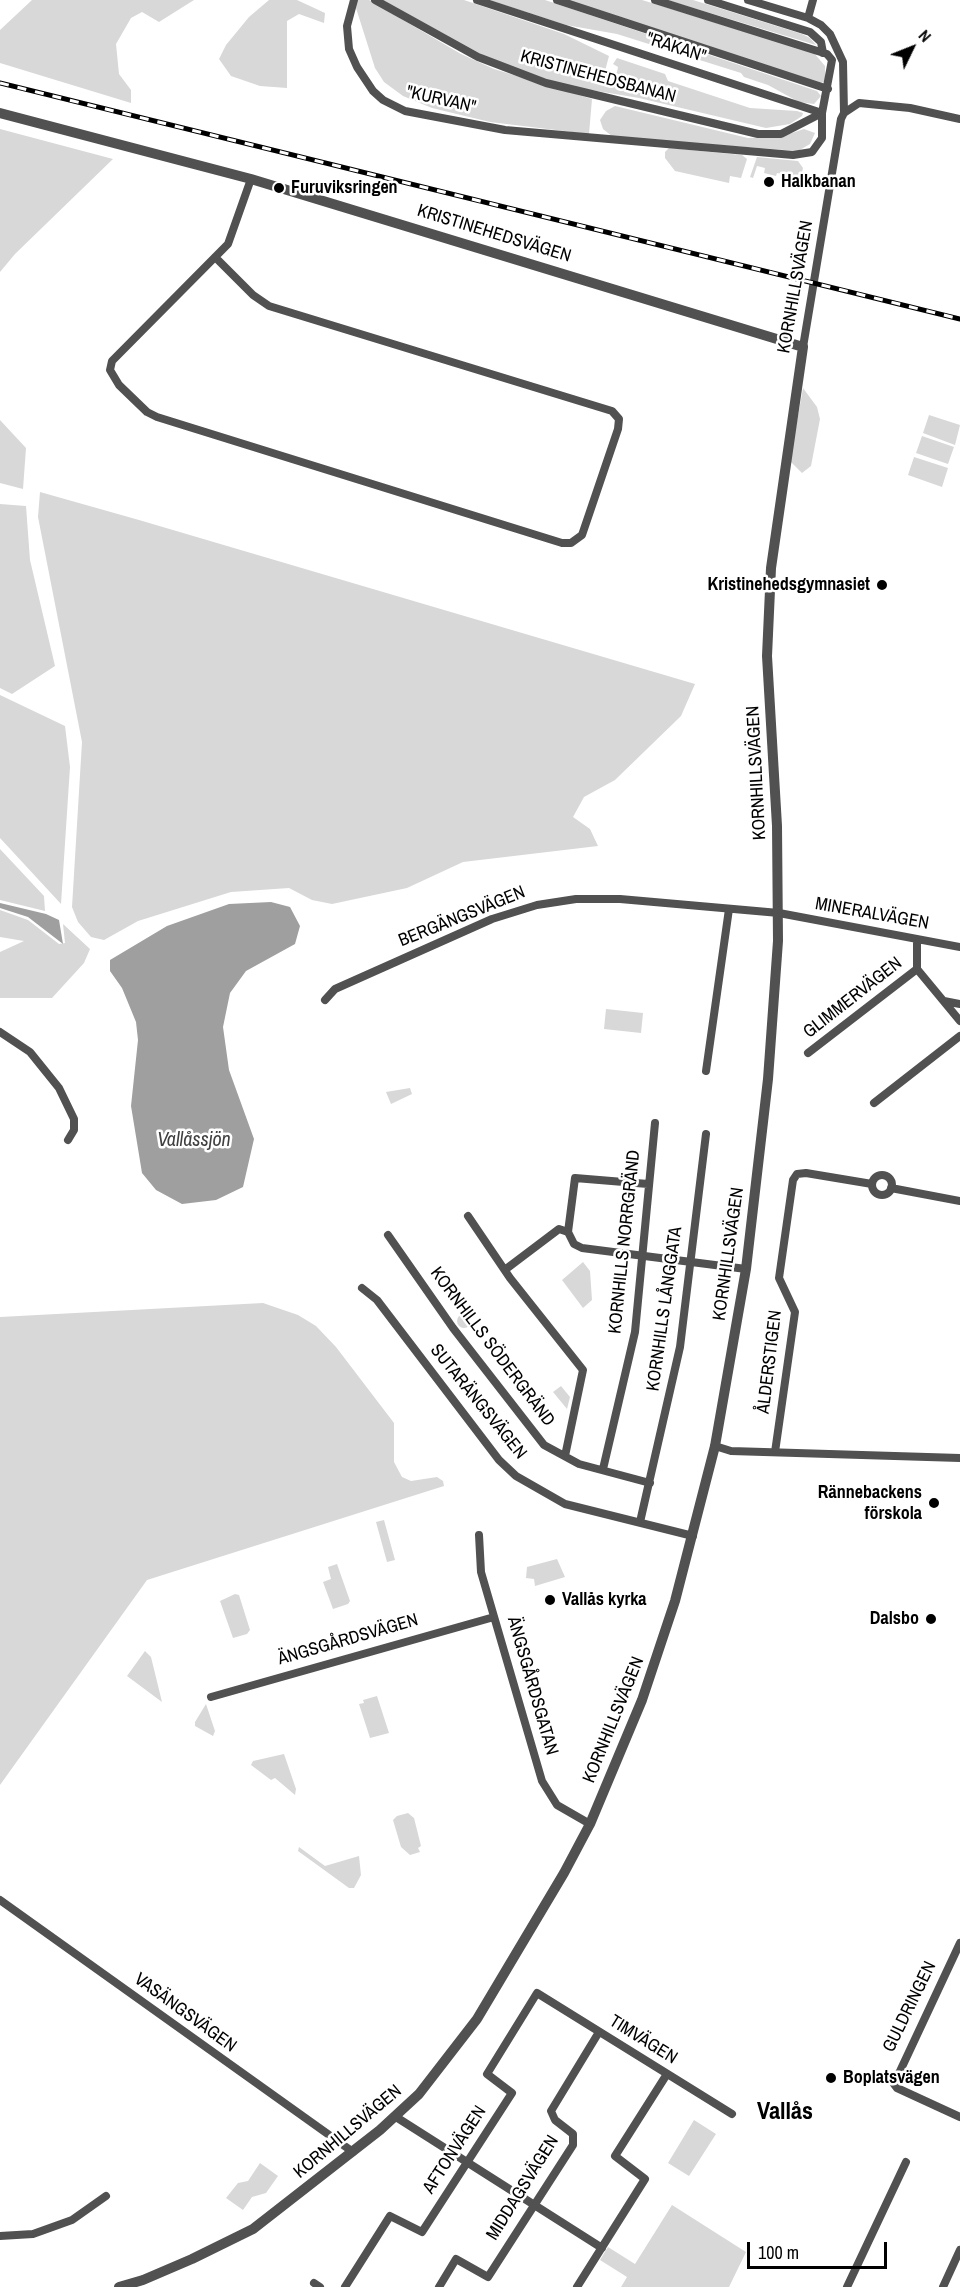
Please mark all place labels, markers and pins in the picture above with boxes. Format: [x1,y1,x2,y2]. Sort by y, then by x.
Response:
place label: Halkbanan [781,171,856,193]
marker: Halkbanan [762,175,776,189]
place label: Furuviksringen [291,177,398,199]
marker: Furuviksringen [272,181,286,195]
place label: Kristinehedsgymnasiet [708,574,870,596]
marker: Kristinehedsgymnasiet [875,578,889,592]
place label: Rännebackens förskola [818,1482,922,1524]
marker: Rännebackens förskola [927,1496,941,1510]
place label: Vallås kyrka [562,1589,647,1611]
marker: Vallås kyrka [543,1593,557,1607]
place label: Dalsbo [870,1608,919,1630]
marker: Dalsbo [924,1612,938,1626]
place label: Boplatsvägen [843,2067,940,2089]
marker: Boplatsvägen [824,2071,838,2085]

